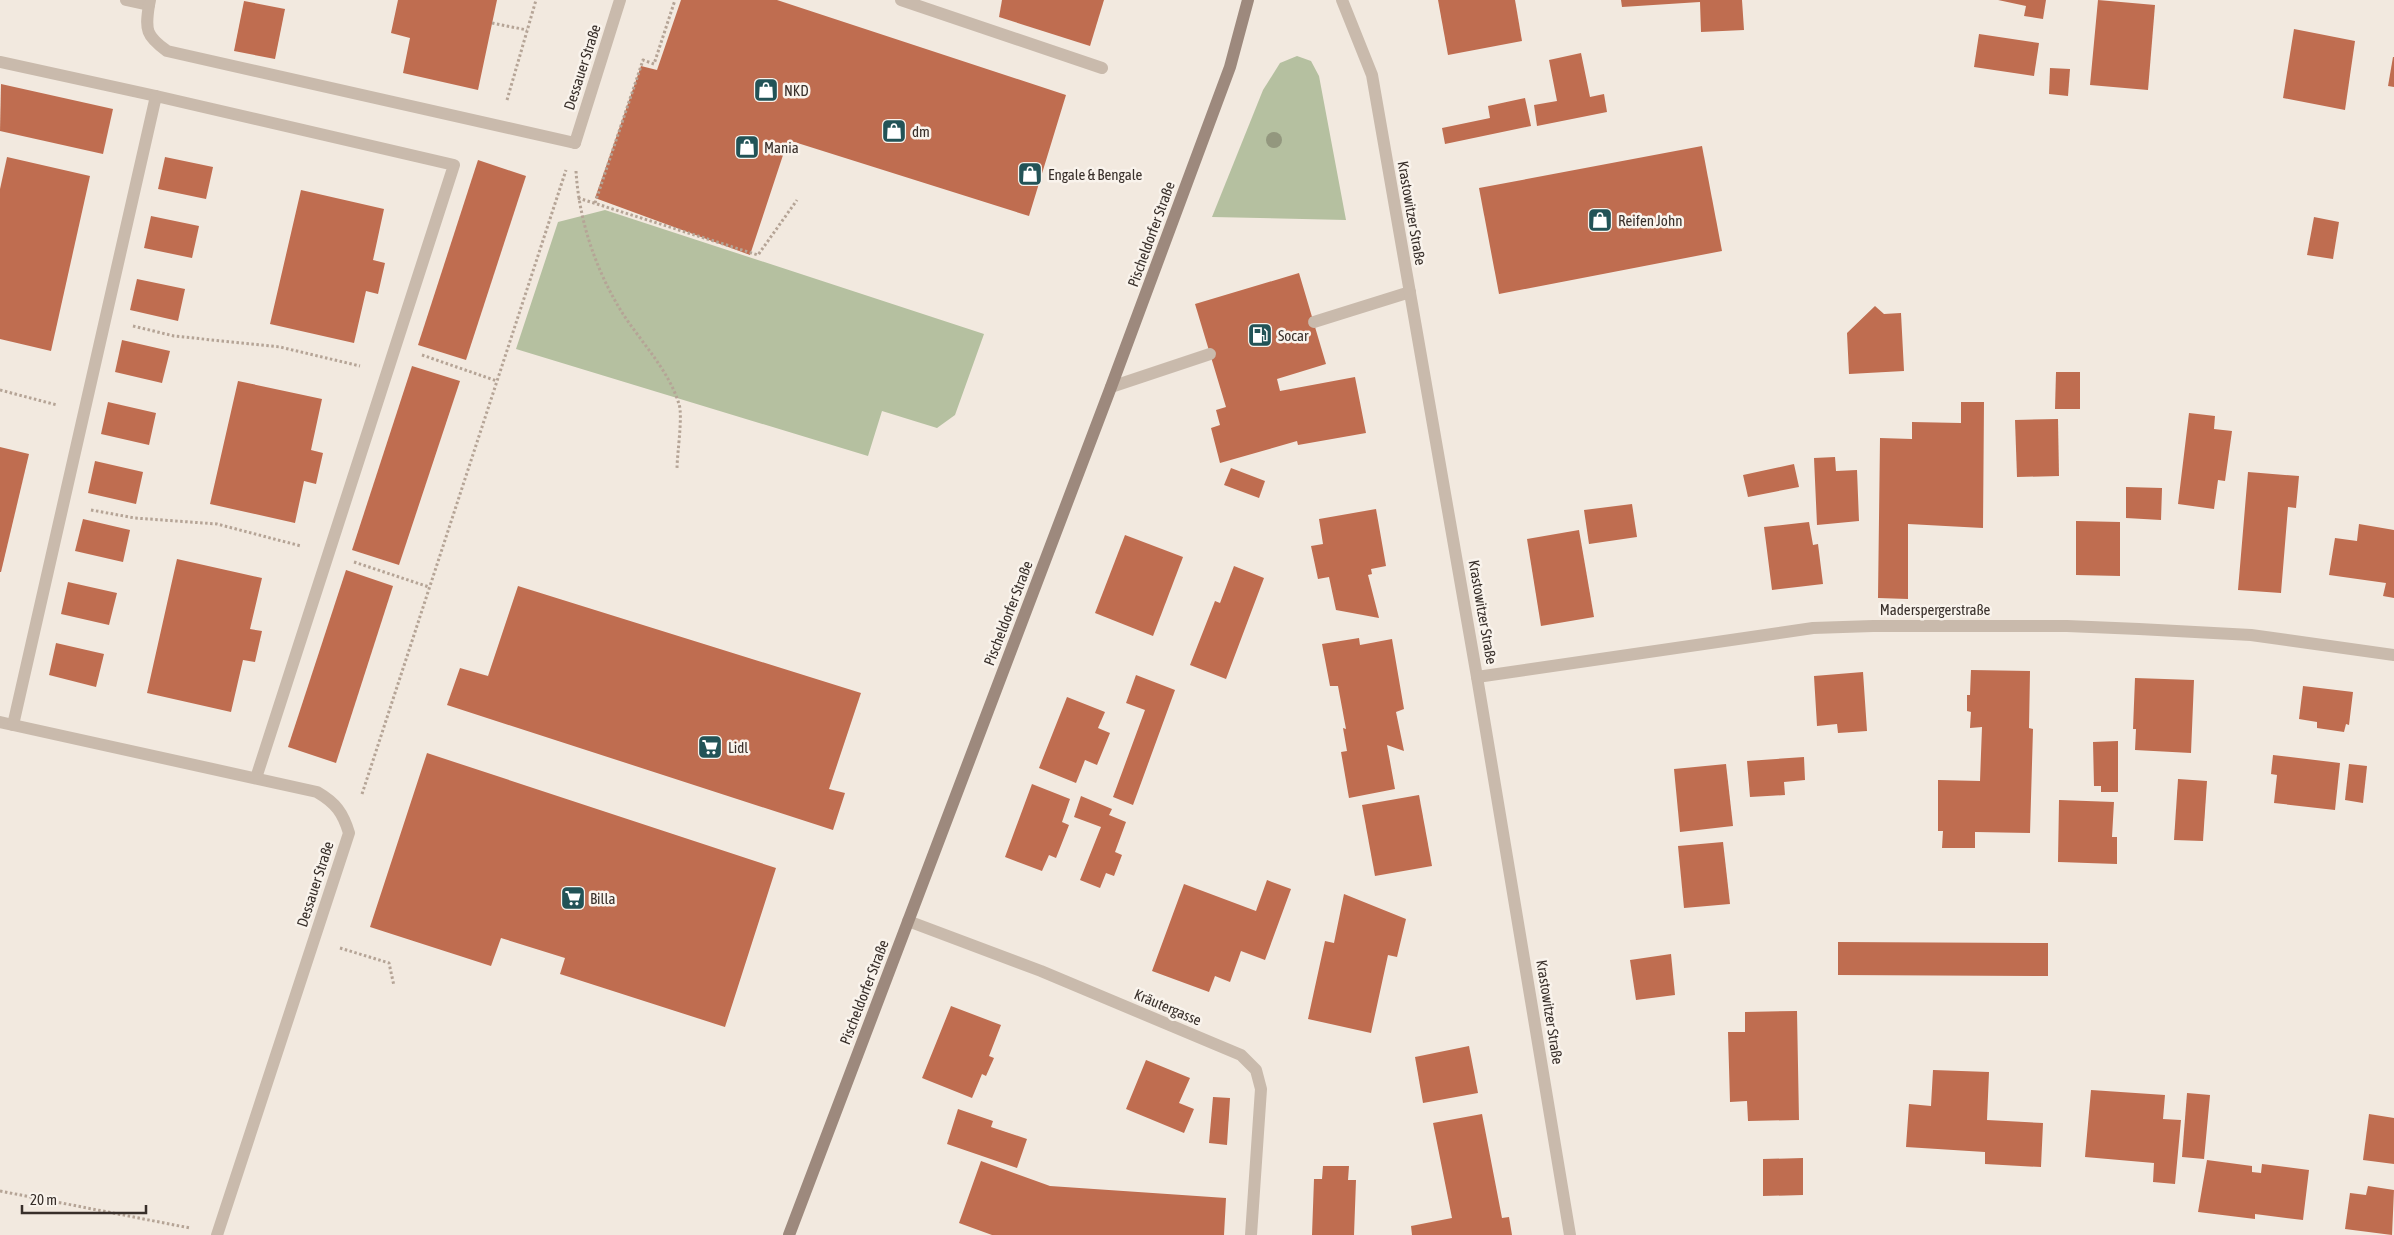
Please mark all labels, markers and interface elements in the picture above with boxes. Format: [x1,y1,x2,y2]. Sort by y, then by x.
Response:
street label: Dessauer Straße [560,22,604,112]
shop icon: NKD [753,77,779,103]
place label: NKD [784,82,809,99]
shop icon: dm [881,118,907,144]
place label: dm [912,123,930,140]
shop icon: Mania [734,134,760,160]
place label: Mania [764,139,799,156]
street label: Krastowitzer Straße [1394,159,1430,267]
shop icon: Engale & Bengale [1017,161,1043,187]
place label: Engale & Bengale [1048,166,1142,183]
street label: Pischeldorfer Straße [1124,179,1178,289]
shop icon: Reifen John [1587,207,1613,233]
place label: Reifen John [1618,212,1682,229]
fuel station icon: Socar [1247,322,1273,348]
place label: Socar [1278,327,1309,344]
street label: Pischeldorfer Straße [980,558,1036,668]
street label: Krastowitzer Straße [1465,558,1501,666]
street label: Maderspergerstraße [1880,601,1990,618]
supermarket icon: Lidl [697,734,723,760]
place label: Lidl [728,739,748,756]
street label: Dessauer Straße [293,839,337,929]
supermarket icon: Billa [560,885,586,911]
place label: Billa [590,890,616,907]
street label: Pischeldorfer Straße [836,937,892,1047]
street label: Krastowitzer Straße [1533,958,1567,1066]
street label: Kräutergasse [1132,985,1204,1029]
scale bar [22,1182,146,1214]
text: 20 m [30,1191,57,1208]

